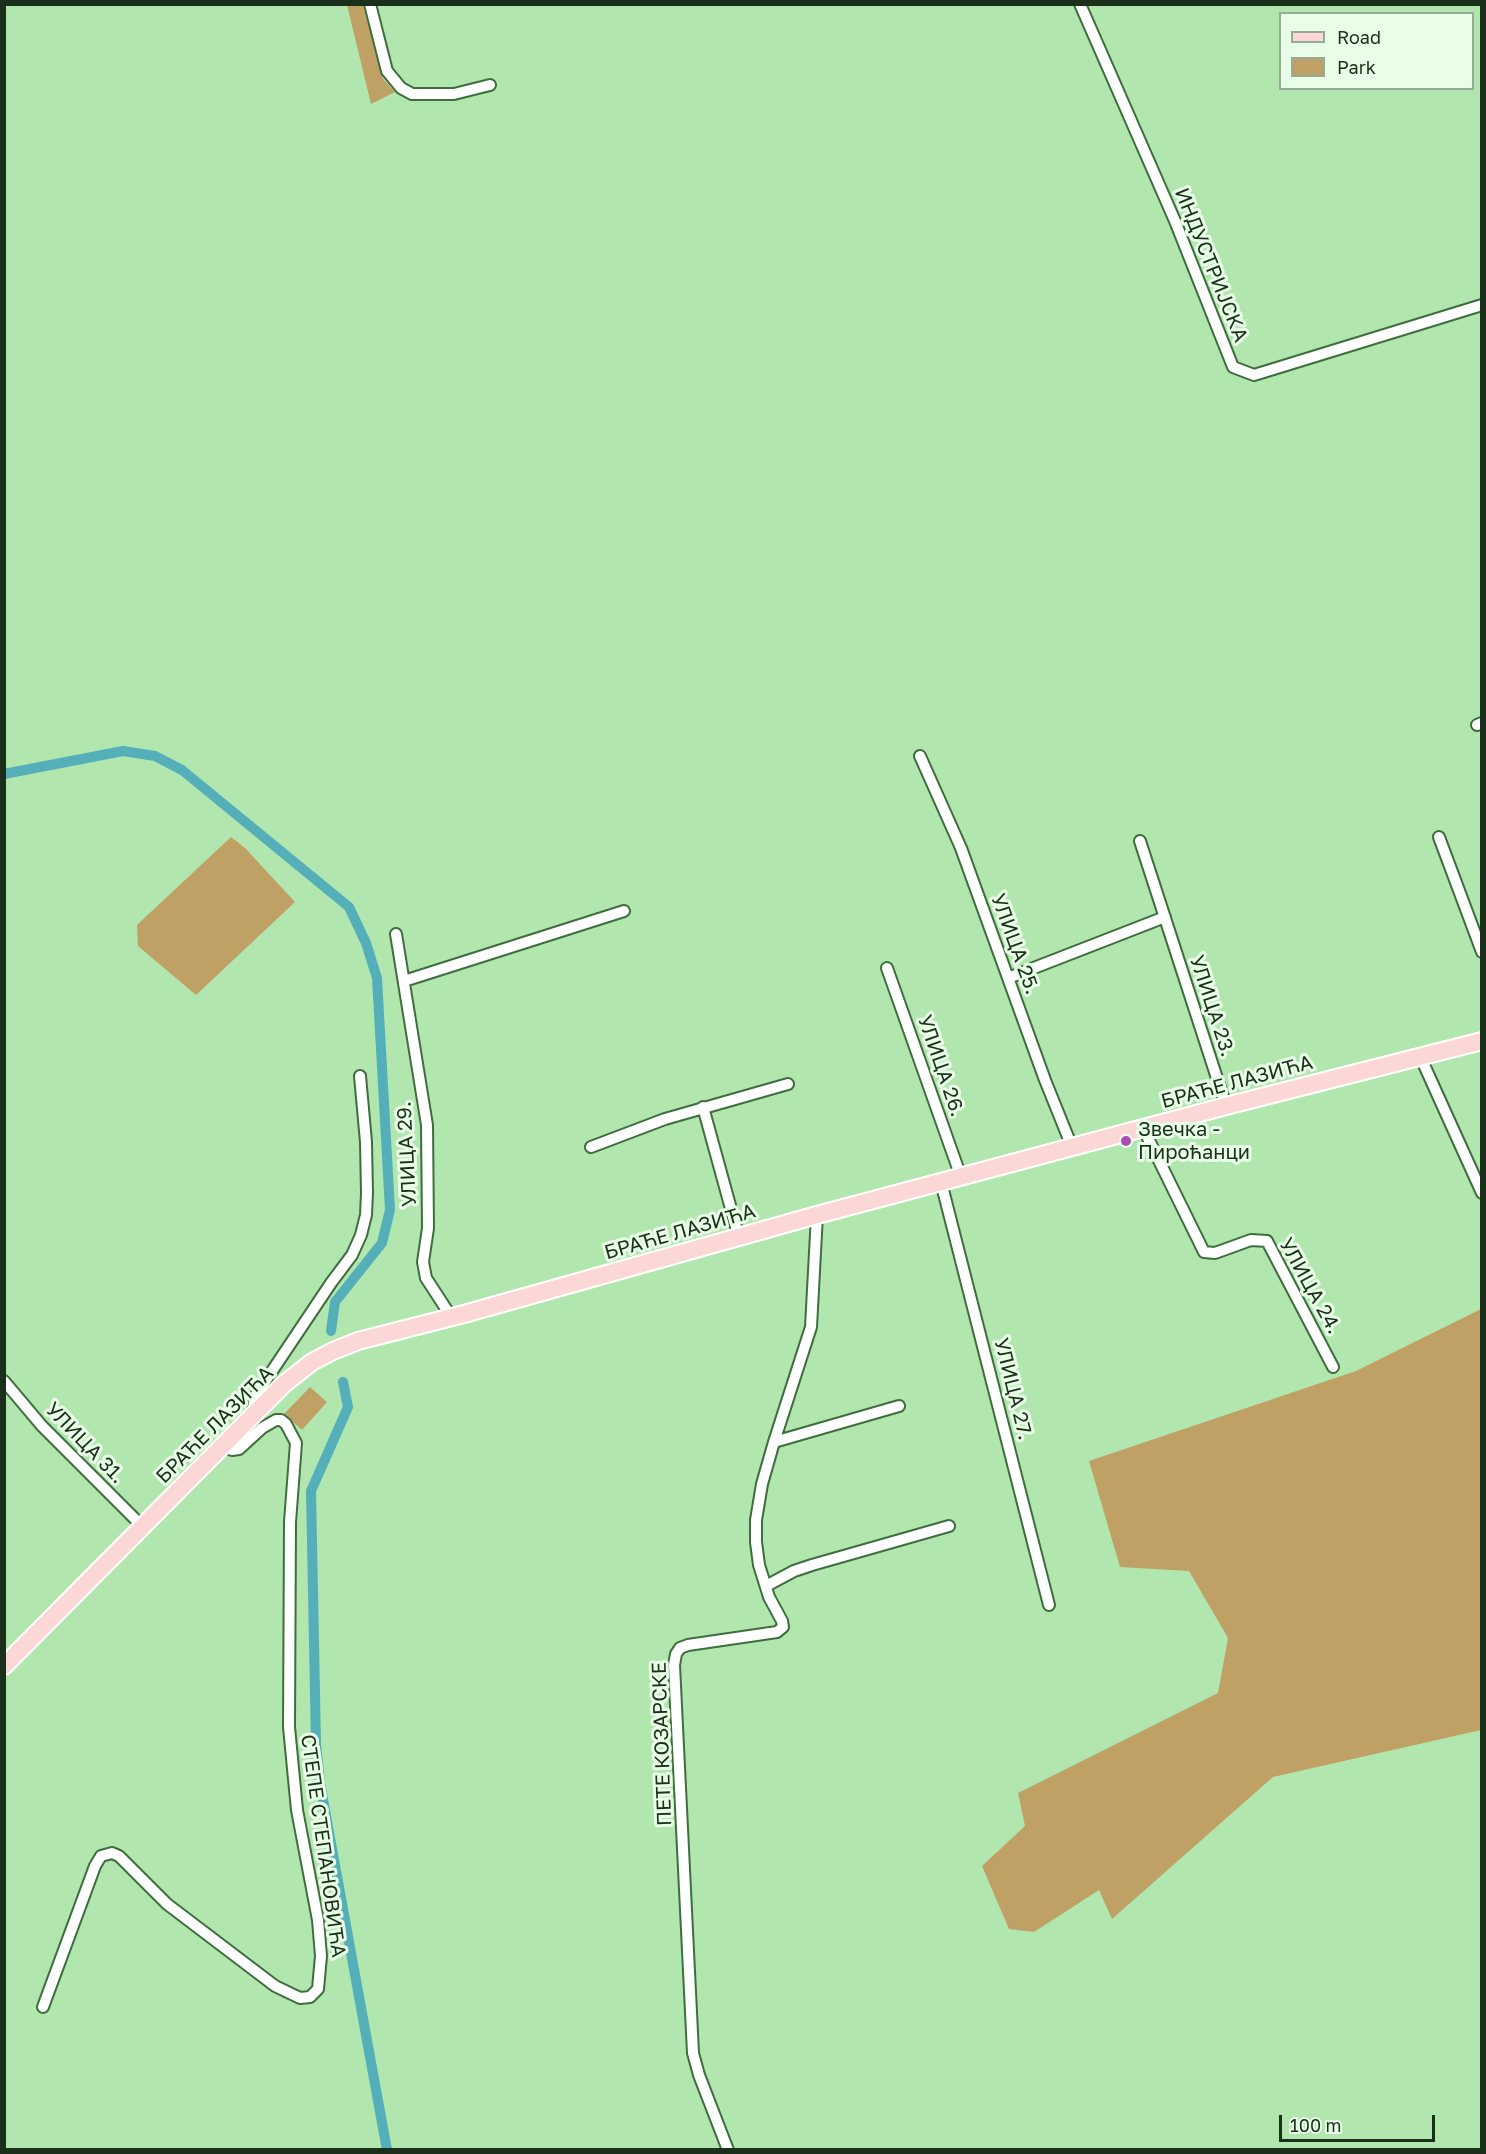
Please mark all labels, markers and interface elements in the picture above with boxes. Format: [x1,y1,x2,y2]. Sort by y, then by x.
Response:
legend [1279,12,1474,90]
text: Road [1337,26,1381,48]
text: Park [1337,56,1376,78]
street label: ИНДУСТРИЈСКА [1169,185,1253,345]
street label: УЛИЦА 25. [986,890,1044,998]
street label: УЛИЦА 23. [1184,952,1240,1060]
street label: УЛИЦА 26. [912,1012,970,1120]
street label: БРАЋЕ ЛАЗИЋА [1159,1050,1315,1114]
street label: УЛИЦА 29. [392,1101,422,1207]
place label: Звечка - Пироћанци [1138,1118,1250,1165]
marker: Звечка - Пироћанци [1119,1134,1133,1148]
street label: БРАЋЕ ЛАЗИЋА [602,1199,758,1265]
street label: УЛИЦА 24. [1274,1234,1346,1338]
street label: УЛИЦА 27. [989,1336,1037,1442]
street label: БРАЋЕ ЛАЗИЋА [151,1361,279,1489]
street label: УЛИЦА 31. [40,1397,130,1489]
street label: ПЕТЕ КОЗАРСКЕ [647,1662,677,1826]
street label: СТЕПЕ СТЕПАНОВИЋА [295,1733,351,1959]
scale bar [1282,2103,1438,2141]
text: 100 m [1290,2114,1341,2136]

